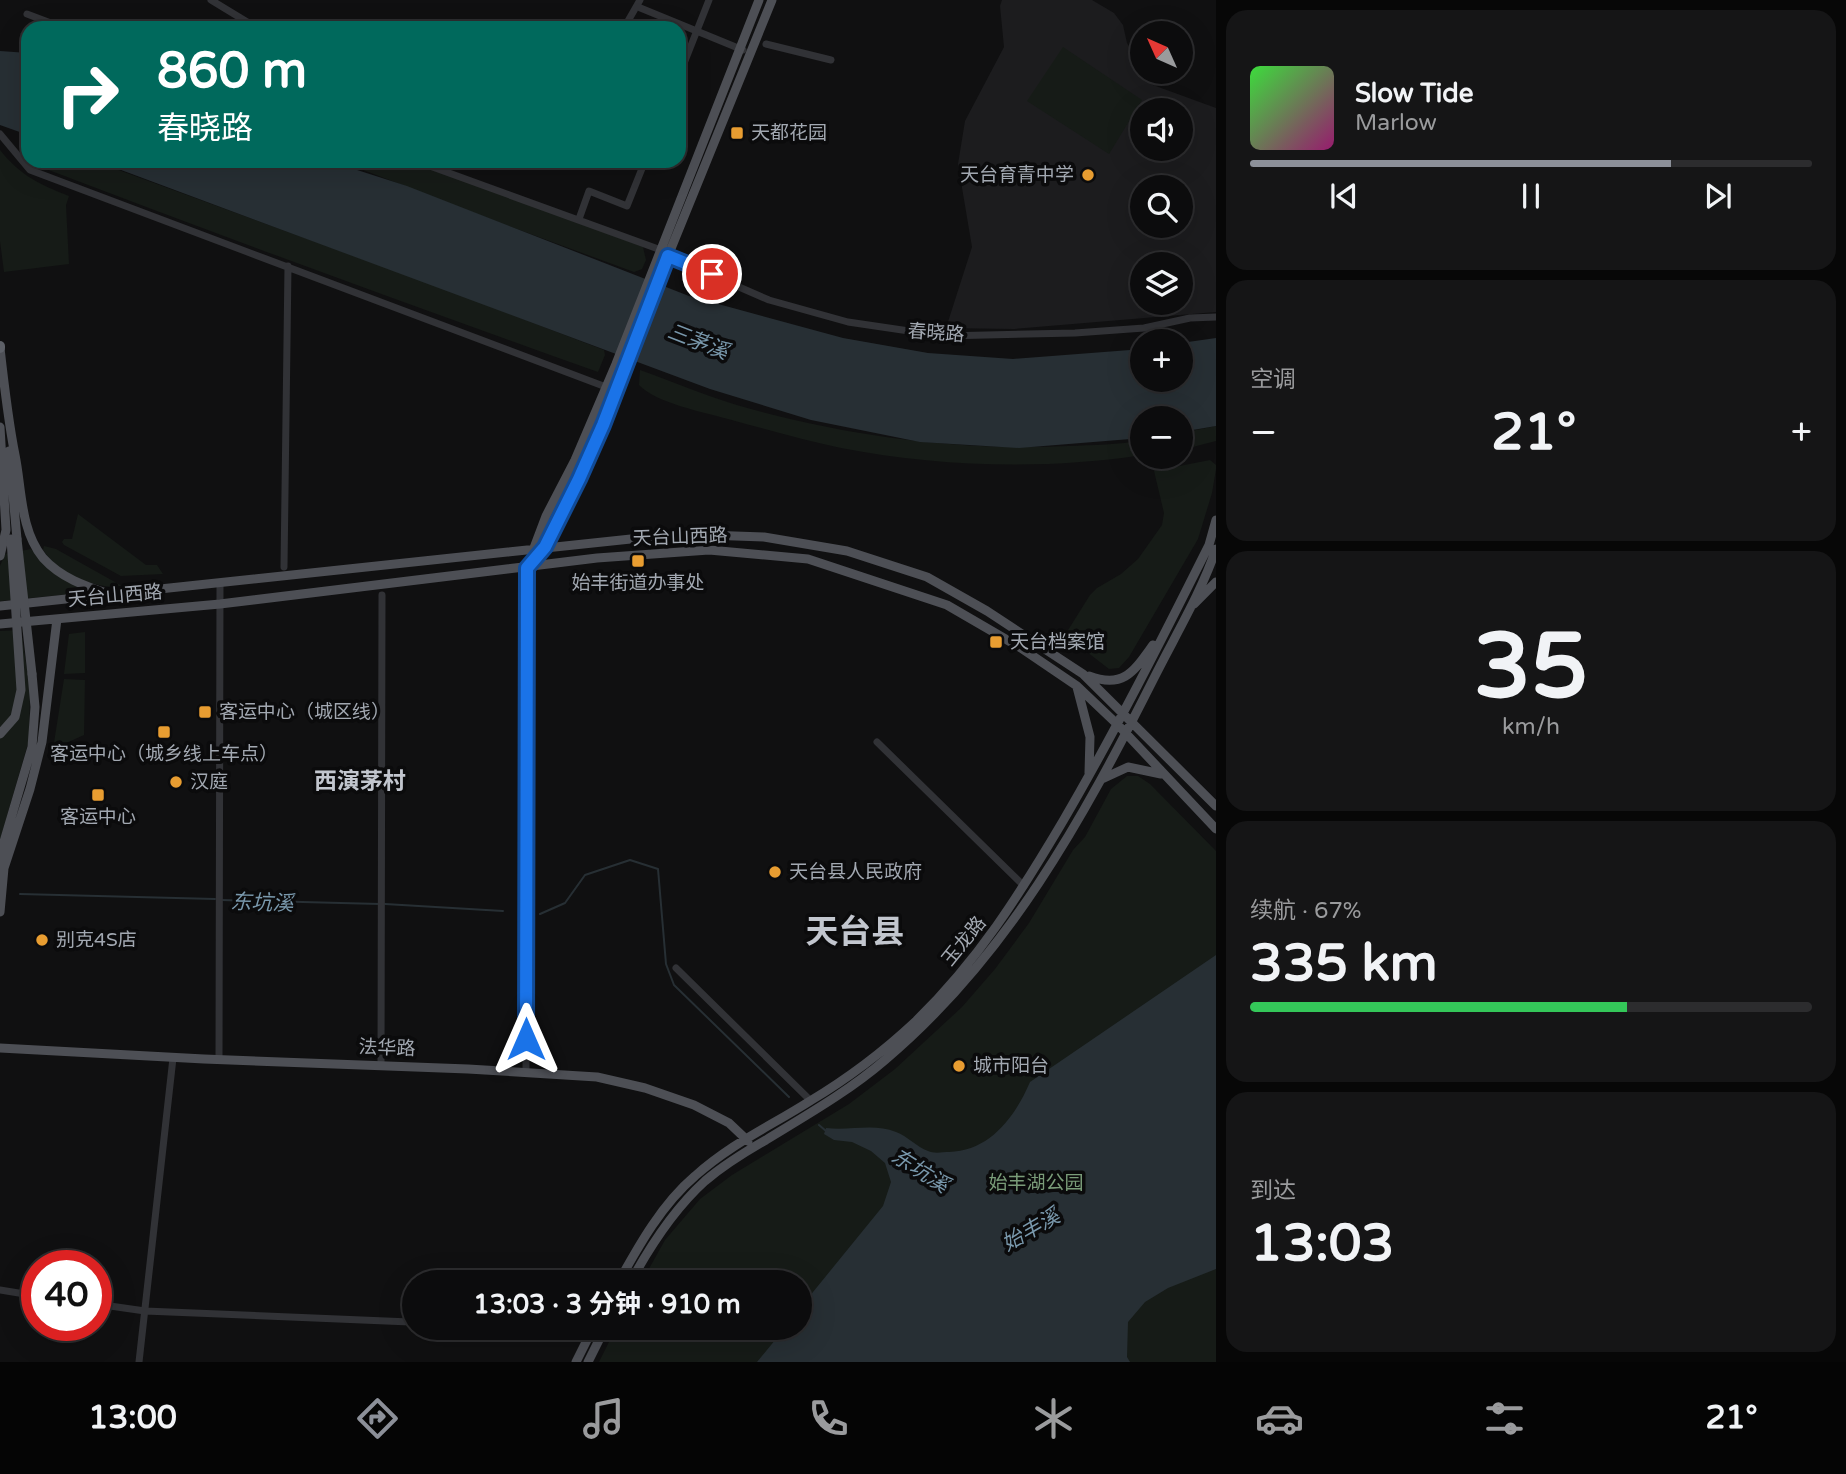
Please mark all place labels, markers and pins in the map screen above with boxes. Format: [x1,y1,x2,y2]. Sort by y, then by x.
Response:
place label: 天都花园 [751,122,827,144]
marker: 天都花园 [729,125,745,141]
place label: 天台育青中学 [960,164,1074,186]
marker: 天台育青中学 [1080,167,1096,183]
pin [682,244,742,304]
marker: 始丰街道办事处 [630,553,646,569]
place label: 始丰街道办事处 [571,572,705,594]
place label: 天台档案馆 [1010,631,1105,653]
marker: 天台档案馆 [988,634,1004,650]
place label: 客运中心（城区线） [219,701,390,723]
marker: 客运中心（城区线） [197,704,213,720]
marker: 客运中心（城乡线上车点） [156,724,172,740]
place label: 客运中心（城乡线上车点） [50,743,278,765]
place label: 汉庭 [190,771,228,793]
marker: 汉庭 [168,774,184,790]
marker: 客运中心 [90,787,106,803]
place label: 客运中心 [60,806,136,828]
place label: 天台县人民政府 [789,861,922,883]
marker: 天台县人民政府 [767,864,783,880]
place label: 别克4S店 [56,929,137,951]
marker: 别克4S店 [34,932,50,948]
place label: 城市阳台 [973,1055,1049,1077]
marker: 城市阳台 [951,1058,967,1074]

